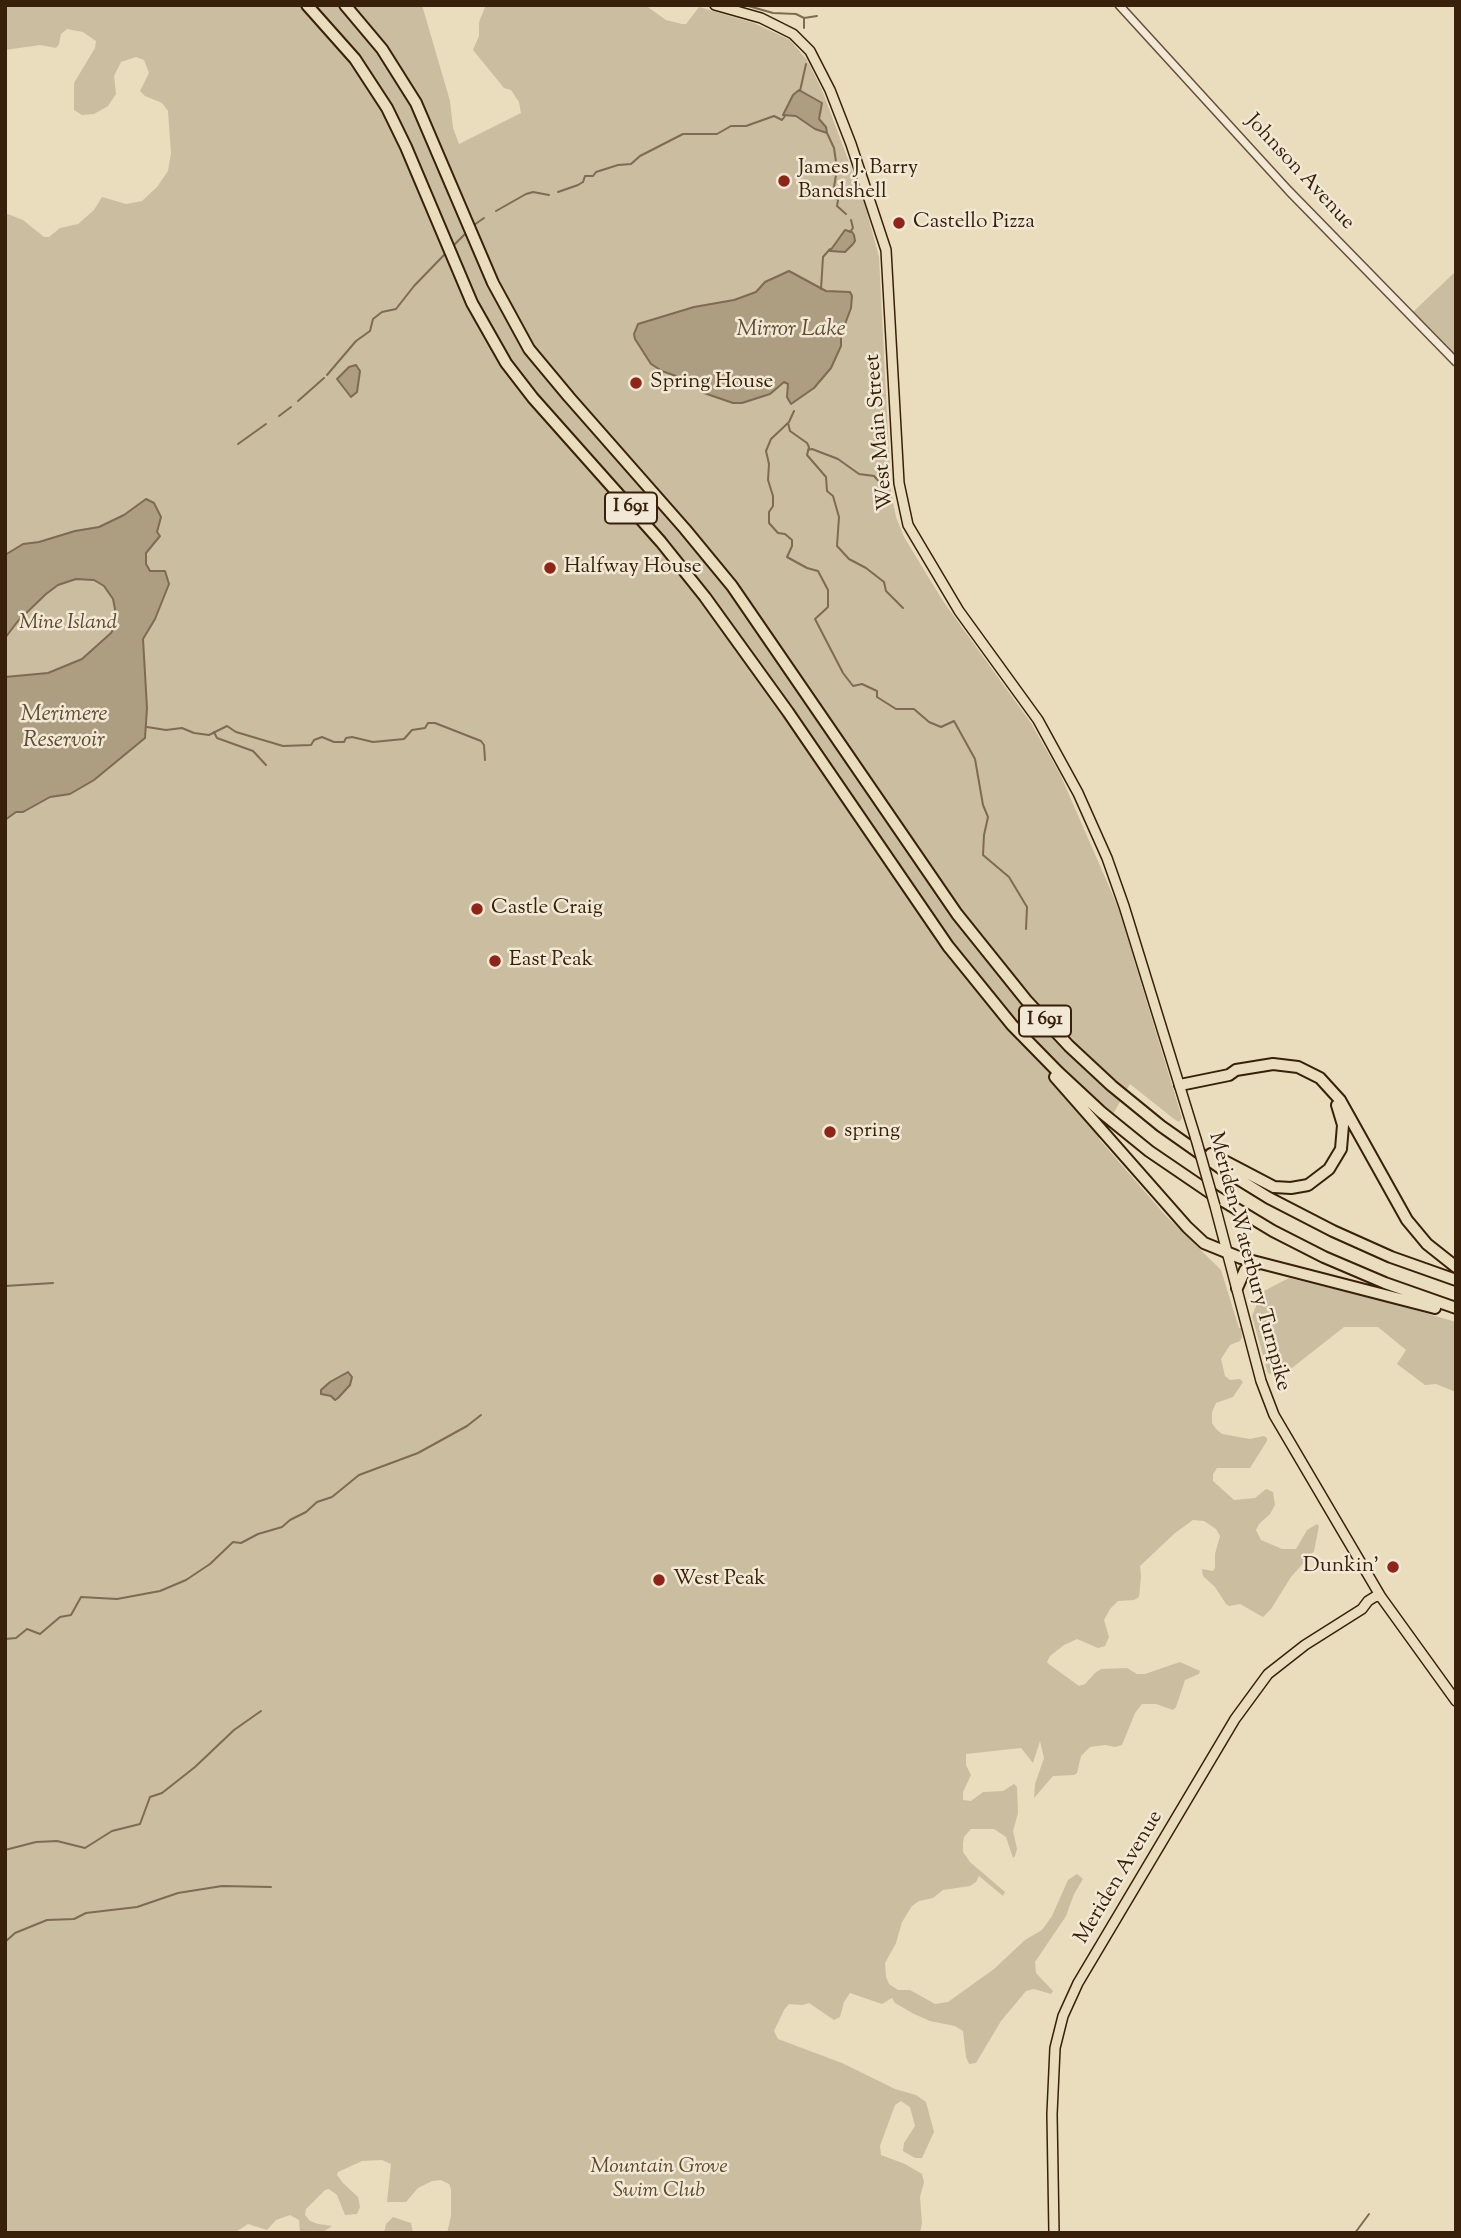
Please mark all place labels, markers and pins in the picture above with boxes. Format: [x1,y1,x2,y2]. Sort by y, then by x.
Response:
place label: James J. Barry Bandshell [798,156,918,206]
marker: James J. Barry Bandshell [776,173,792,189]
place label: Castello Pizza [913,210,1035,236]
marker: Castello Pizza [891,215,907,231]
place label: Spring House [650,370,773,396]
marker: Spring House [628,375,644,391]
place label: Halfway House [564,555,702,581]
marker: Halfway House [542,560,558,576]
place label: Castle Craig [491,896,603,922]
marker: Castle Craig [469,901,485,917]
place label: East Peak [509,948,593,974]
marker: East Peak [487,953,503,969]
place label: spring [844,1119,900,1145]
marker: spring [822,1124,838,1140]
place label: Dunkin' [1303,1554,1379,1580]
marker: Dunkin' [1385,1559,1401,1575]
place label: West Peak [673,1567,766,1593]
marker: West Peak [651,1572,667,1588]

